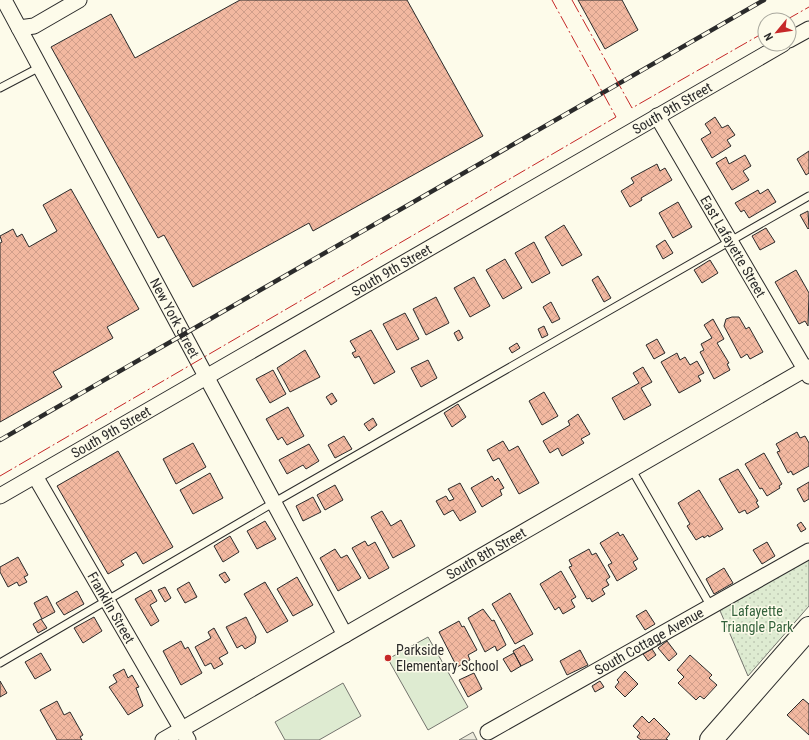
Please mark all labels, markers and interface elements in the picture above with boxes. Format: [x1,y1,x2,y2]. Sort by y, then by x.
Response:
north arrow [757,12,797,52]
text: N [761,30,776,43]
street label: South 9th Street [629,79,715,137]
street label: East Lafayette Street [697,193,769,300]
street label: South 9th Street [349,241,434,299]
street label: New York Street [147,275,203,361]
street label: South 9th Street [68,403,153,461]
street label: South 8th Street [443,524,529,583]
street label: Franklin Street [84,569,138,646]
park label: Lafayette Triangle Park [721,603,794,635]
street label: South Cottage Avenue [592,604,707,678]
place label: Parkside Elementary School [396,642,499,674]
marker: Parkside Elementary School [383,653,393,663]

